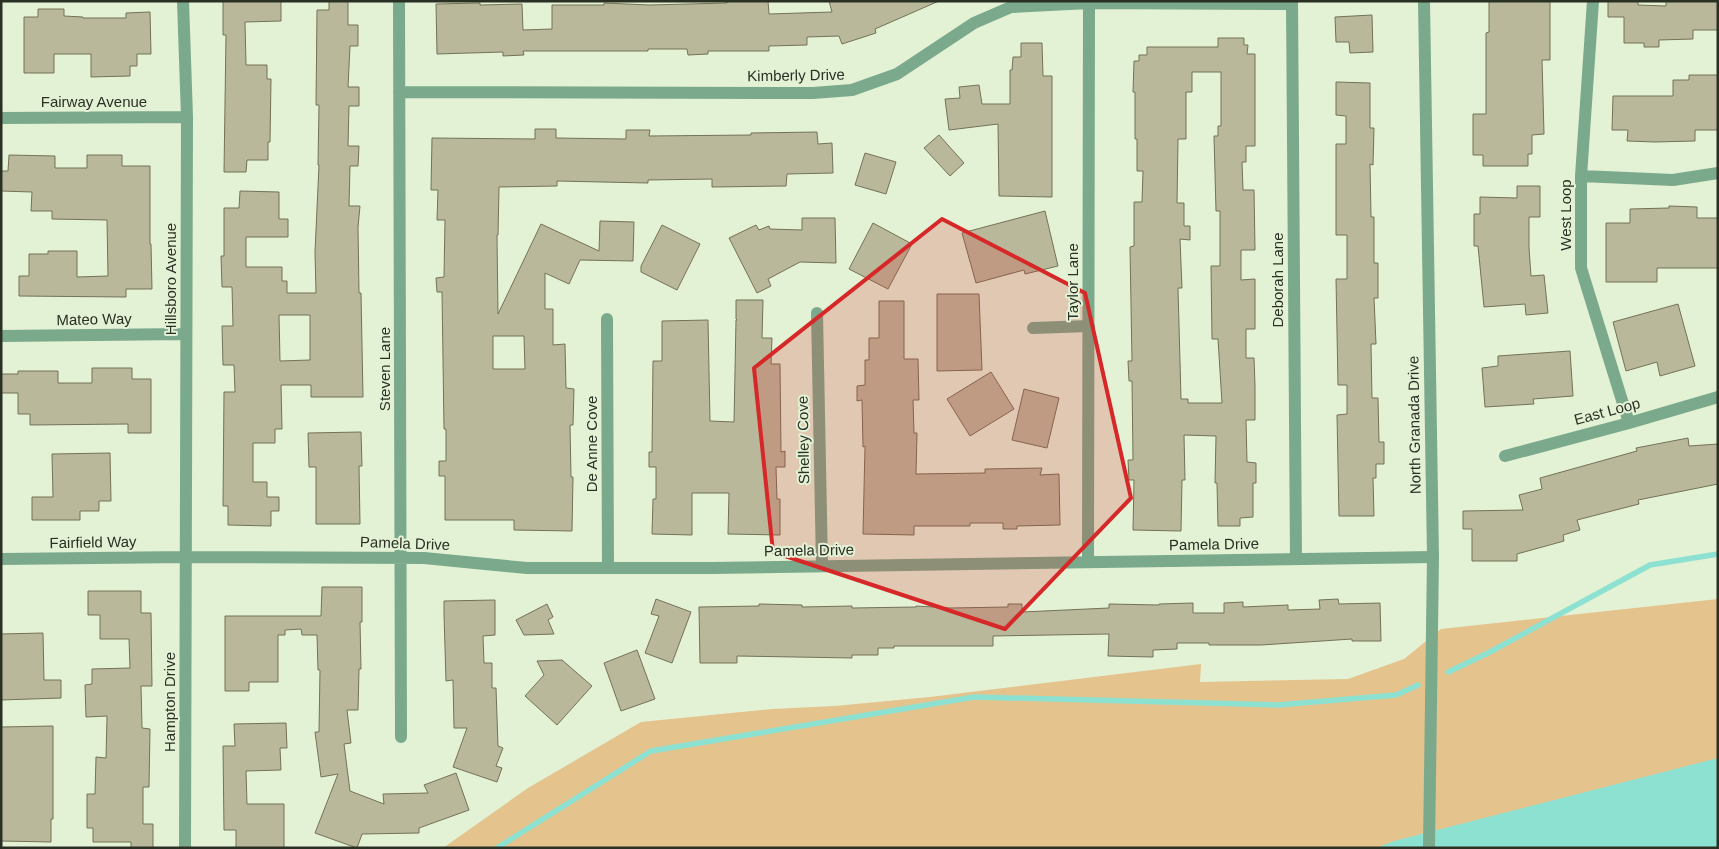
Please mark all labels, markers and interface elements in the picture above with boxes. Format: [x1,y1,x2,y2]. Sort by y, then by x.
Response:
street label: Kimberly Drive [747,66,845,84]
street label: Fairway Avenue [41,93,147,110]
street label: West Loop [1557,179,1574,251]
street label: Hillsboro Avenue [162,223,179,335]
street label: Deborah Lane [1269,232,1286,328]
street label: Taylor Lane [1064,243,1081,321]
street label: Mateo Way [56,310,132,328]
street label: Steven Lane [376,327,393,411]
street label: North Granada Drive [1404,356,1424,494]
street label: East Loop [1572,394,1642,428]
street label: De Anne Cove [583,396,600,492]
street label: Shelley Cove [794,396,812,484]
street label: Fairfield Way [49,533,137,551]
street label: Pamela Drive [360,533,450,553]
street label: Pamela Drive [1169,535,1259,553]
street label: Pamela Drive [764,541,854,559]
street label: Hampton Drive [161,652,178,752]

